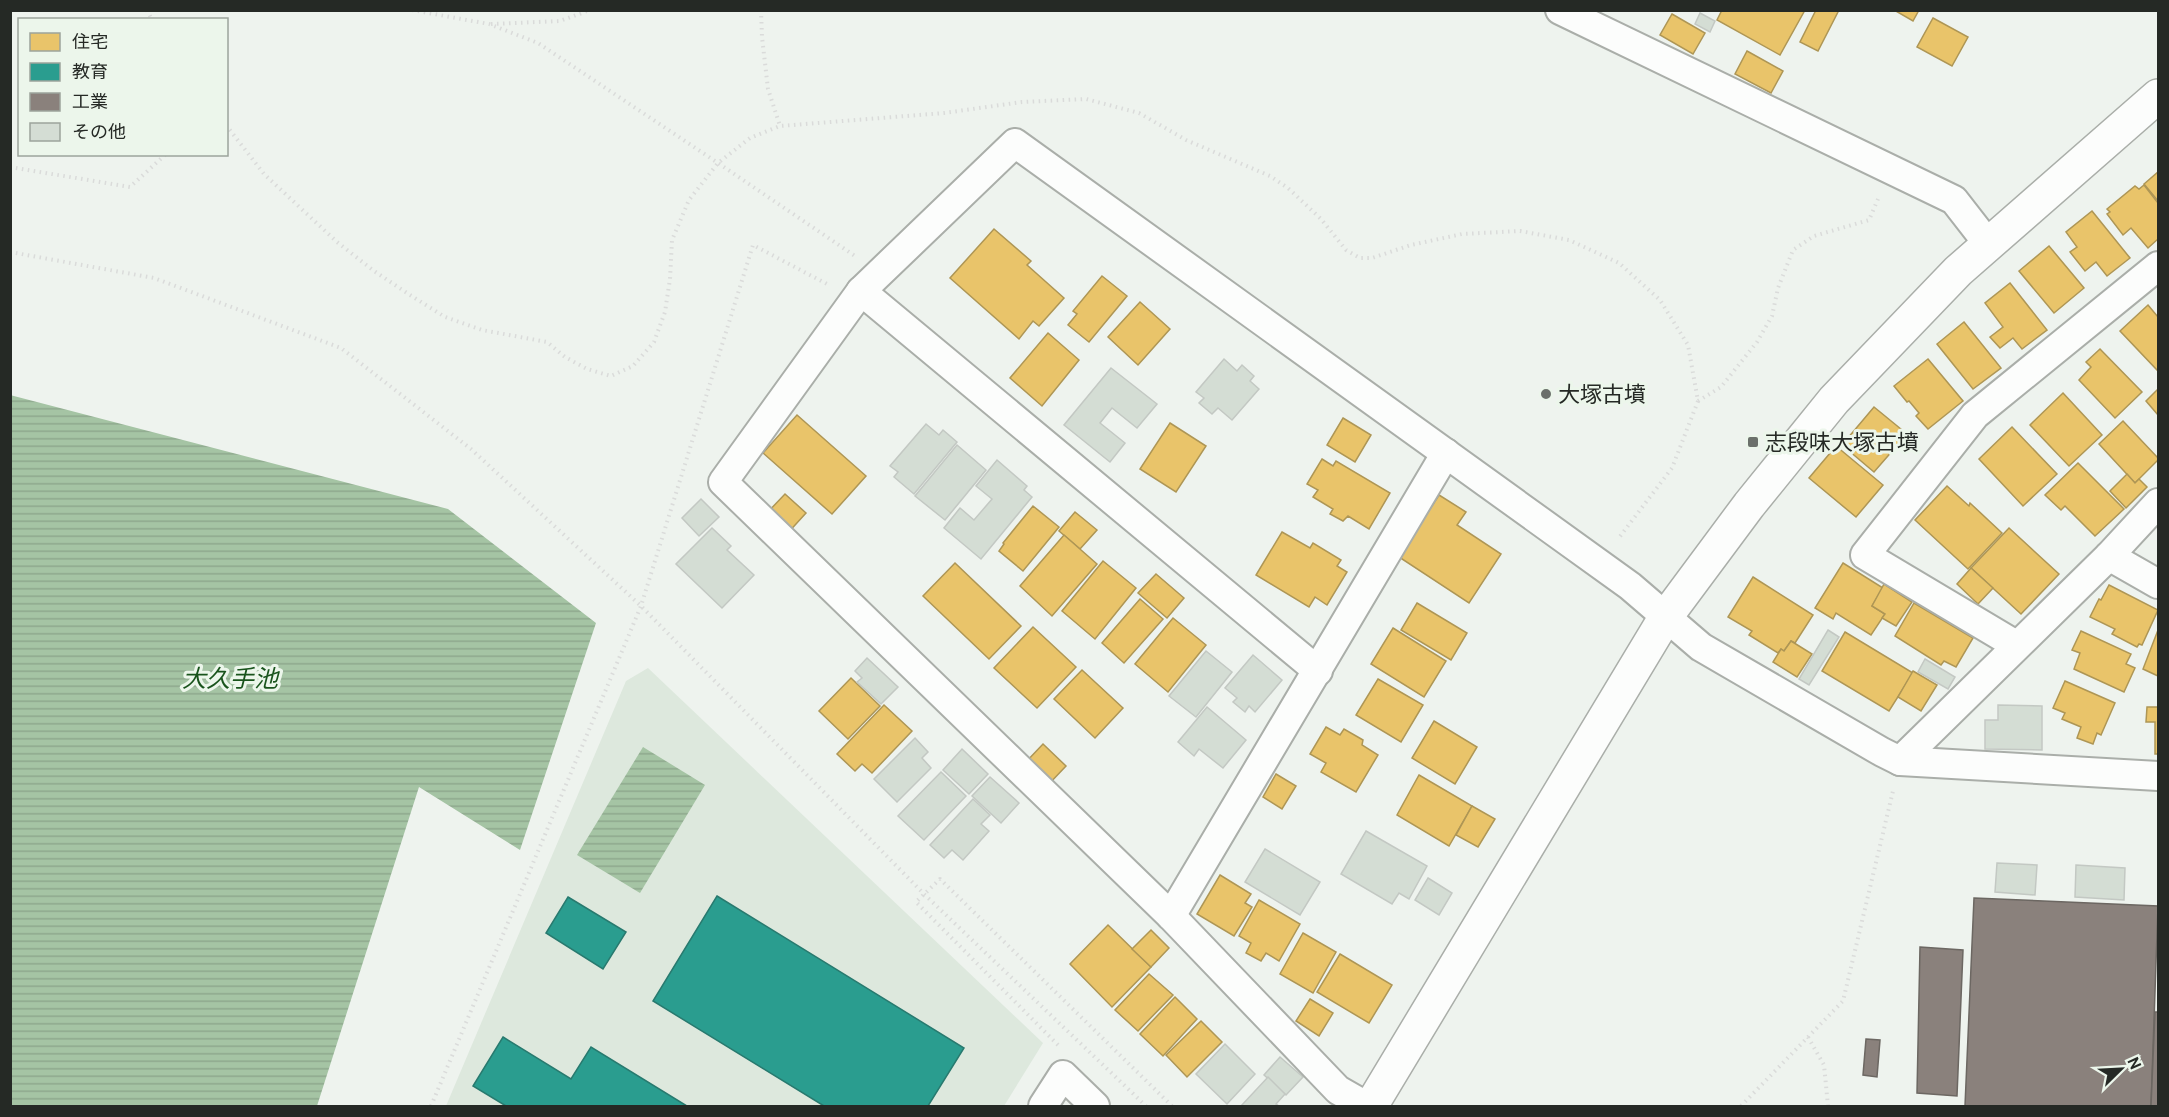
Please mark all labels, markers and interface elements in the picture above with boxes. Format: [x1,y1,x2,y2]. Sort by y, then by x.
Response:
legend [18,18,228,156]
text: 住宅 [72,31,108,53]
text: 教育 [72,61,108,83]
text: 工業 [72,91,108,113]
text: その他 [72,121,126,143]
place label: 大塚古墳 [1558,381,1646,408]
marker: 大塚古墳 [1539,387,1553,401]
place label: 志段味大塚古墳 [1765,429,1919,456]
marker: 志段味大塚古墳 [1746,435,1760,449]
water label: 大久手池 [182,664,280,693]
north arrow [2091,1039,2151,1099]
text: N [2123,1054,2145,1072]

